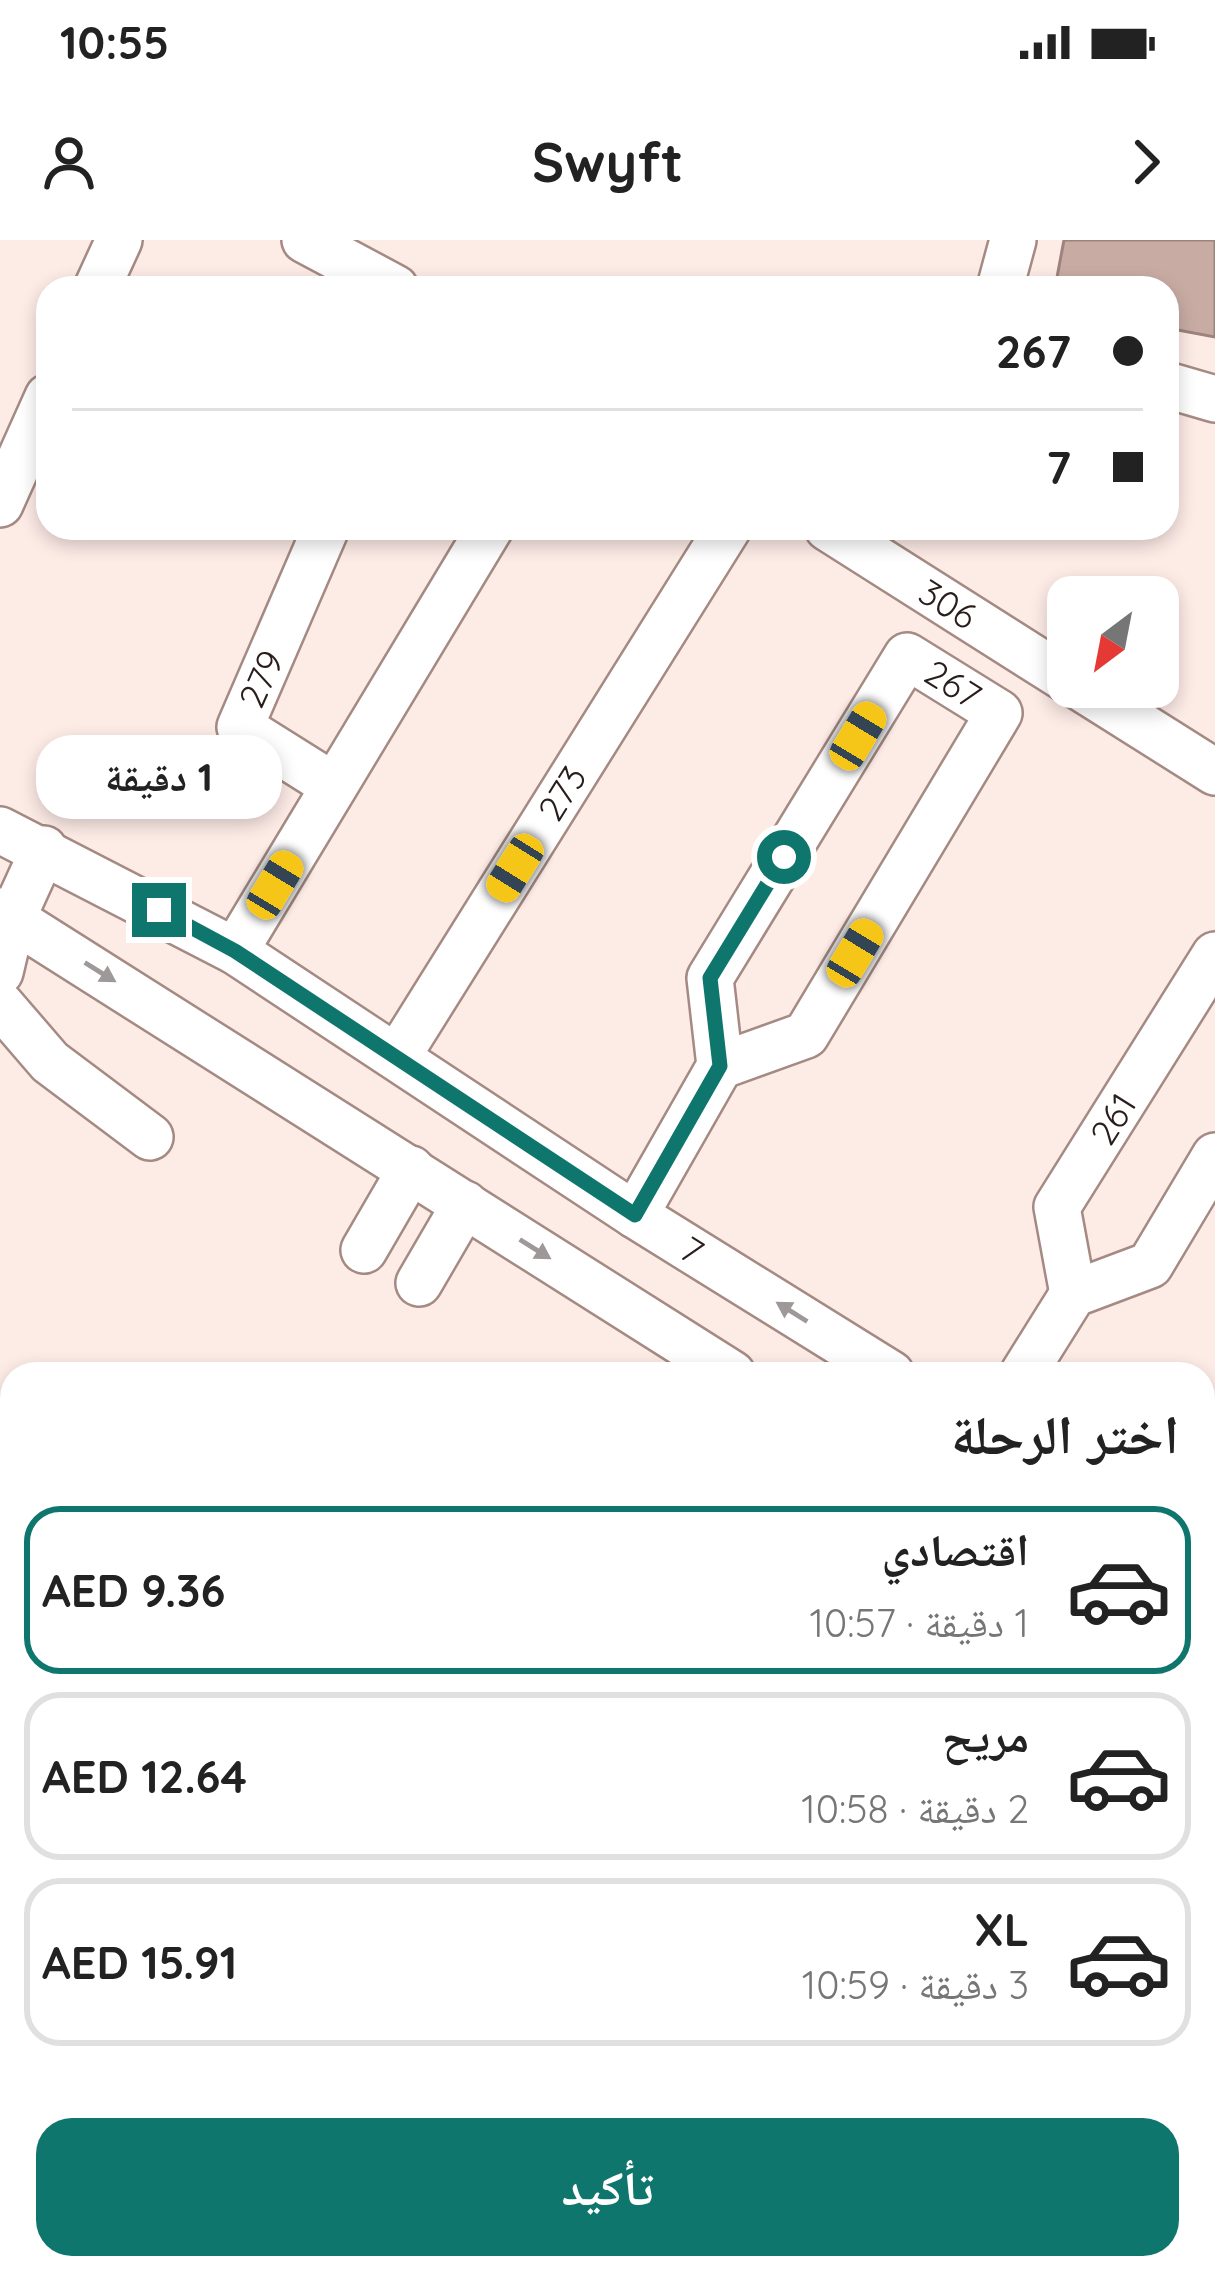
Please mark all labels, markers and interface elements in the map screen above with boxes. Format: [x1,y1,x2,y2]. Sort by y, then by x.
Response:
text: 10:55 [60,14,169,70]
text: Swyft [532,128,683,196]
icon: person [36,129,102,195]
icon: forward [1113,129,1179,195]
text: 267 [996,323,1071,379]
text: 7 [1046,439,1071,495]
street label: 306 [911,569,985,638]
north arrow [1047,576,1179,708]
map controls [1047,576,1179,708]
street label: 279 [228,643,293,714]
street label: 267 [917,649,990,718]
car [824,696,892,776]
callout: 1 دقيقة [36,736,282,820]
text: 1 دقيقة [105,752,213,801]
street label: 273 [527,757,596,829]
car [481,828,549,908]
route start [757,830,811,884]
car [241,845,309,925]
route end [132,883,186,937]
car [821,913,889,993]
one-way arrow [83,961,117,982]
street label: 261 [1080,1085,1146,1153]
street label: 7 [673,1226,712,1274]
one-way arrow [519,1237,552,1259]
one-way arrow [775,1302,809,1323]
text: اختر الرحلة [951,1400,1179,1468]
text: اقتصادي [882,1521,1029,1577]
icon: car [1065,1536,1173,1644]
text: AED 9.36 [42,1562,225,1618]
text: 1 دقيقة · 10:57 [810,1598,1029,1647]
text: مريح [942,1707,1029,1763]
icon: car [1065,1722,1173,1830]
text: AED 12.64 [42,1748,247,1804]
text: 2 دقيقة · 10:58 [801,1784,1029,1833]
text: XL [974,1901,1029,1957]
icon: car [1065,1908,1173,2016]
text: AED 15.91 [42,1934,237,1990]
text: 3 دقيقة · 10:59 [802,1960,1029,2009]
button: تأكيد [36,2118,1179,2256]

